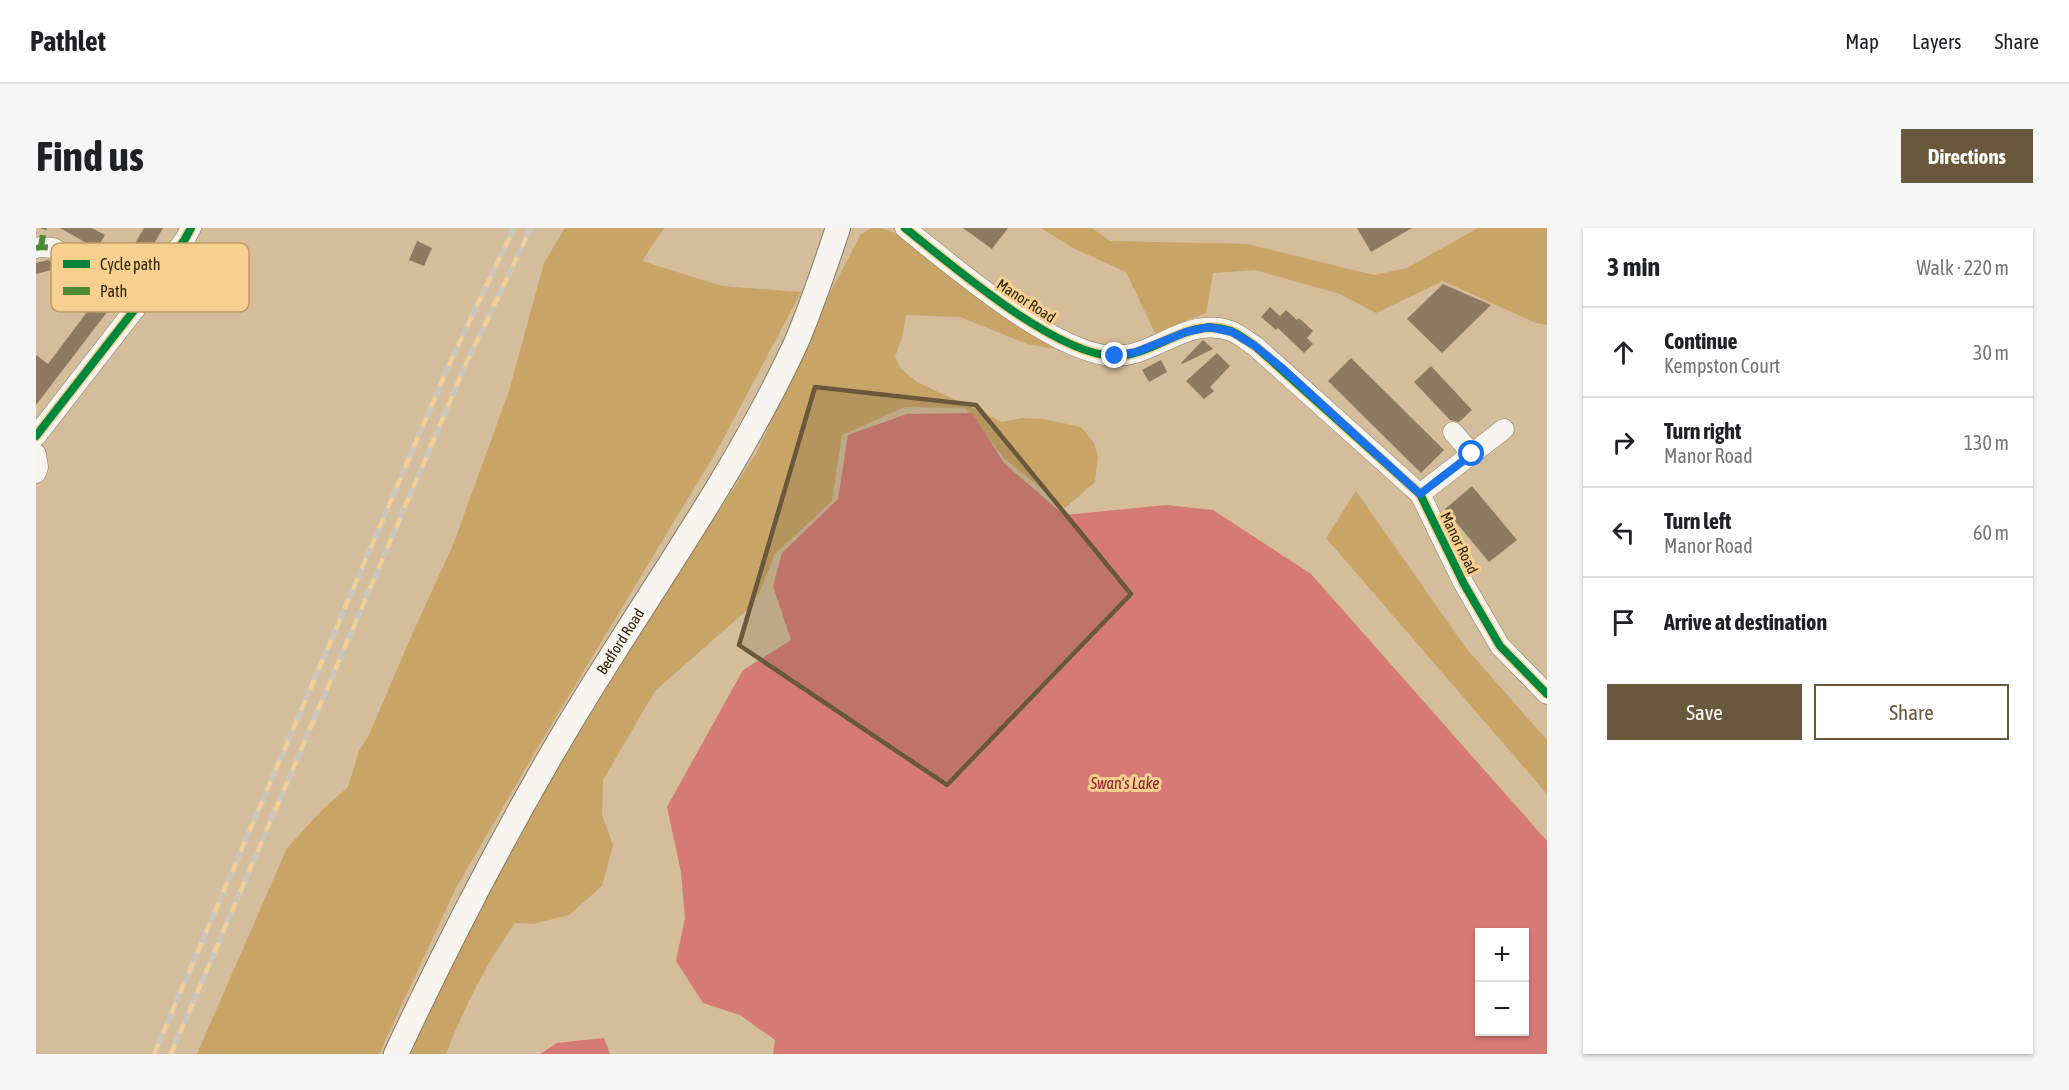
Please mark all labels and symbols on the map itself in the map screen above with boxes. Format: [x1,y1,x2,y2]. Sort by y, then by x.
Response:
legend [51,243,249,312]
text: Cycle path [100,255,160,274]
street label: Manor Road [994,275,1059,326]
text: Path [100,282,127,300]
route end [1101,342,1127,368]
route start [1458,440,1484,466]
street label: Manor Road [1437,509,1482,576]
street label: Bedford Road [593,605,647,677]
water label: Swan's Lake [1090,774,1159,792]

